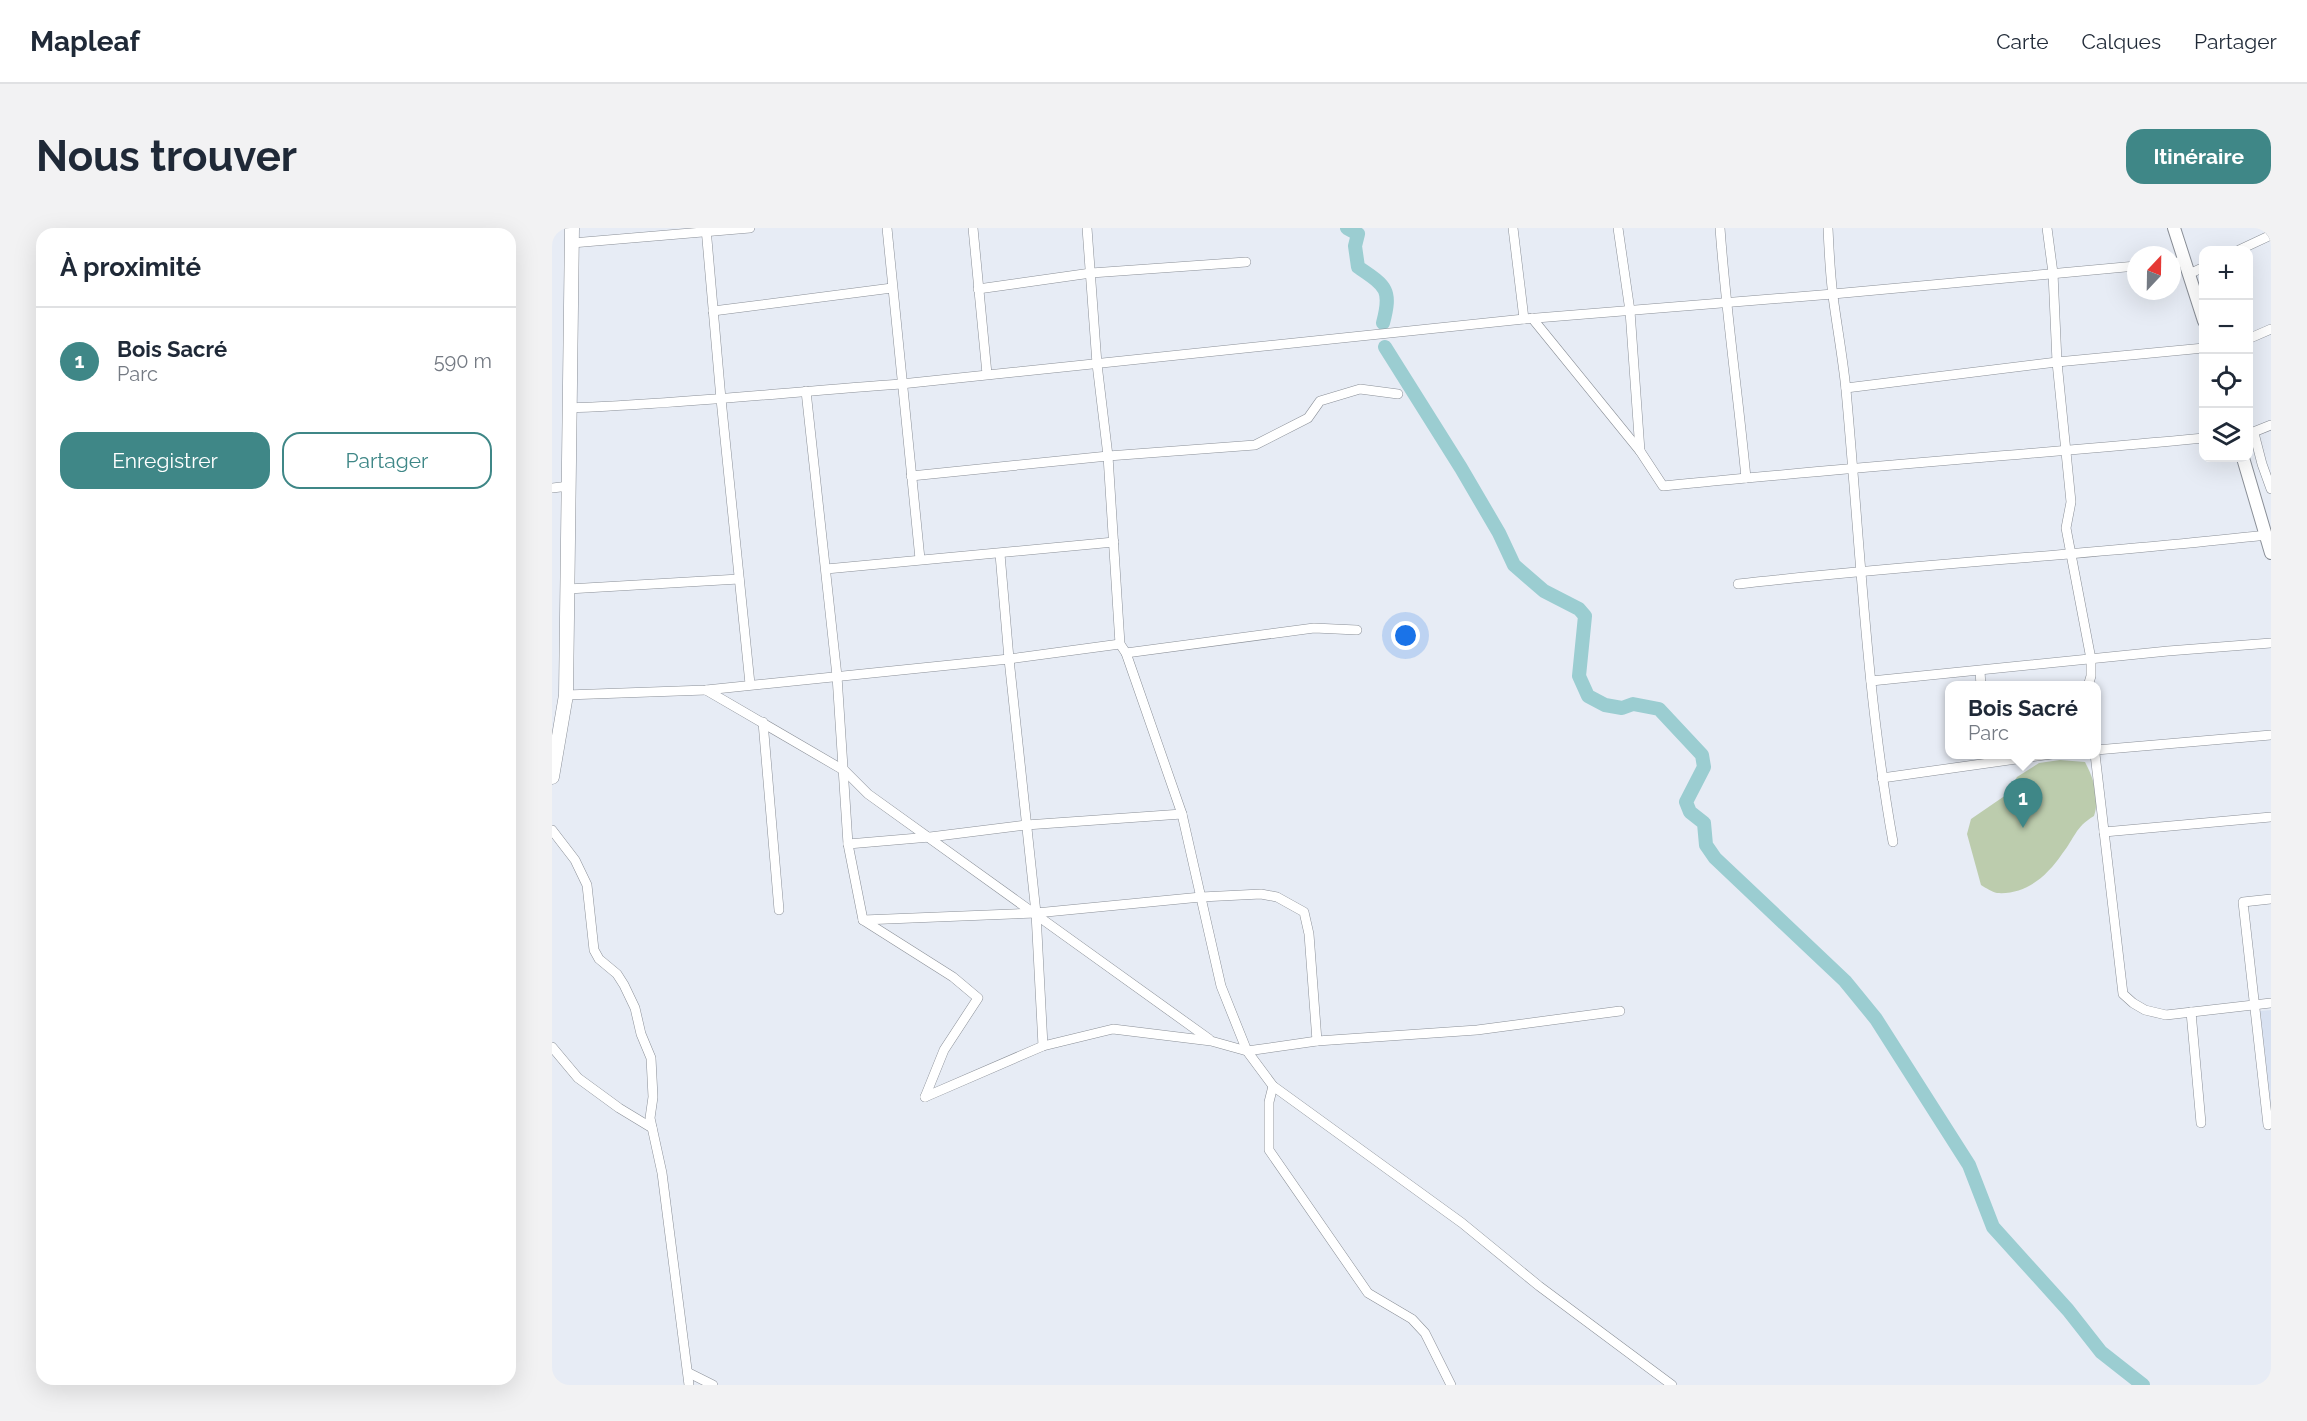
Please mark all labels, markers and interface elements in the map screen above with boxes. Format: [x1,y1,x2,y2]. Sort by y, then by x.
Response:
text: Mapleaf [30,25,140,58]
text: Carte [1996,29,2049,54]
text: Calques [2082,29,2161,54]
text: Partager [2194,29,2277,54]
button: Itinéraire [2126,129,2271,184]
text: Nous trouver [36,132,297,181]
north arrow [2127,246,2181,300]
map controls [2199,246,2253,462]
button: + [2199,246,2253,300]
text: À proximité [60,252,201,282]
button: − [2199,300,2253,354]
text: Bois Sacré [117,336,227,362]
text: 1 [75,349,84,373]
text: 590 m [434,349,492,373]
button: locate [2199,354,2253,408]
text: Parc [117,362,158,386]
button: layers [2199,408,2253,462]
button: Enregistrer [60,432,270,489]
button: Partager [282,432,492,489]
your location [1391,621,1420,650]
popup [1945,681,2101,759]
text: Bois Sacré [1968,695,2078,721]
text: Parc [1968,721,2009,745]
pin: 1 [2004,778,2042,828]

